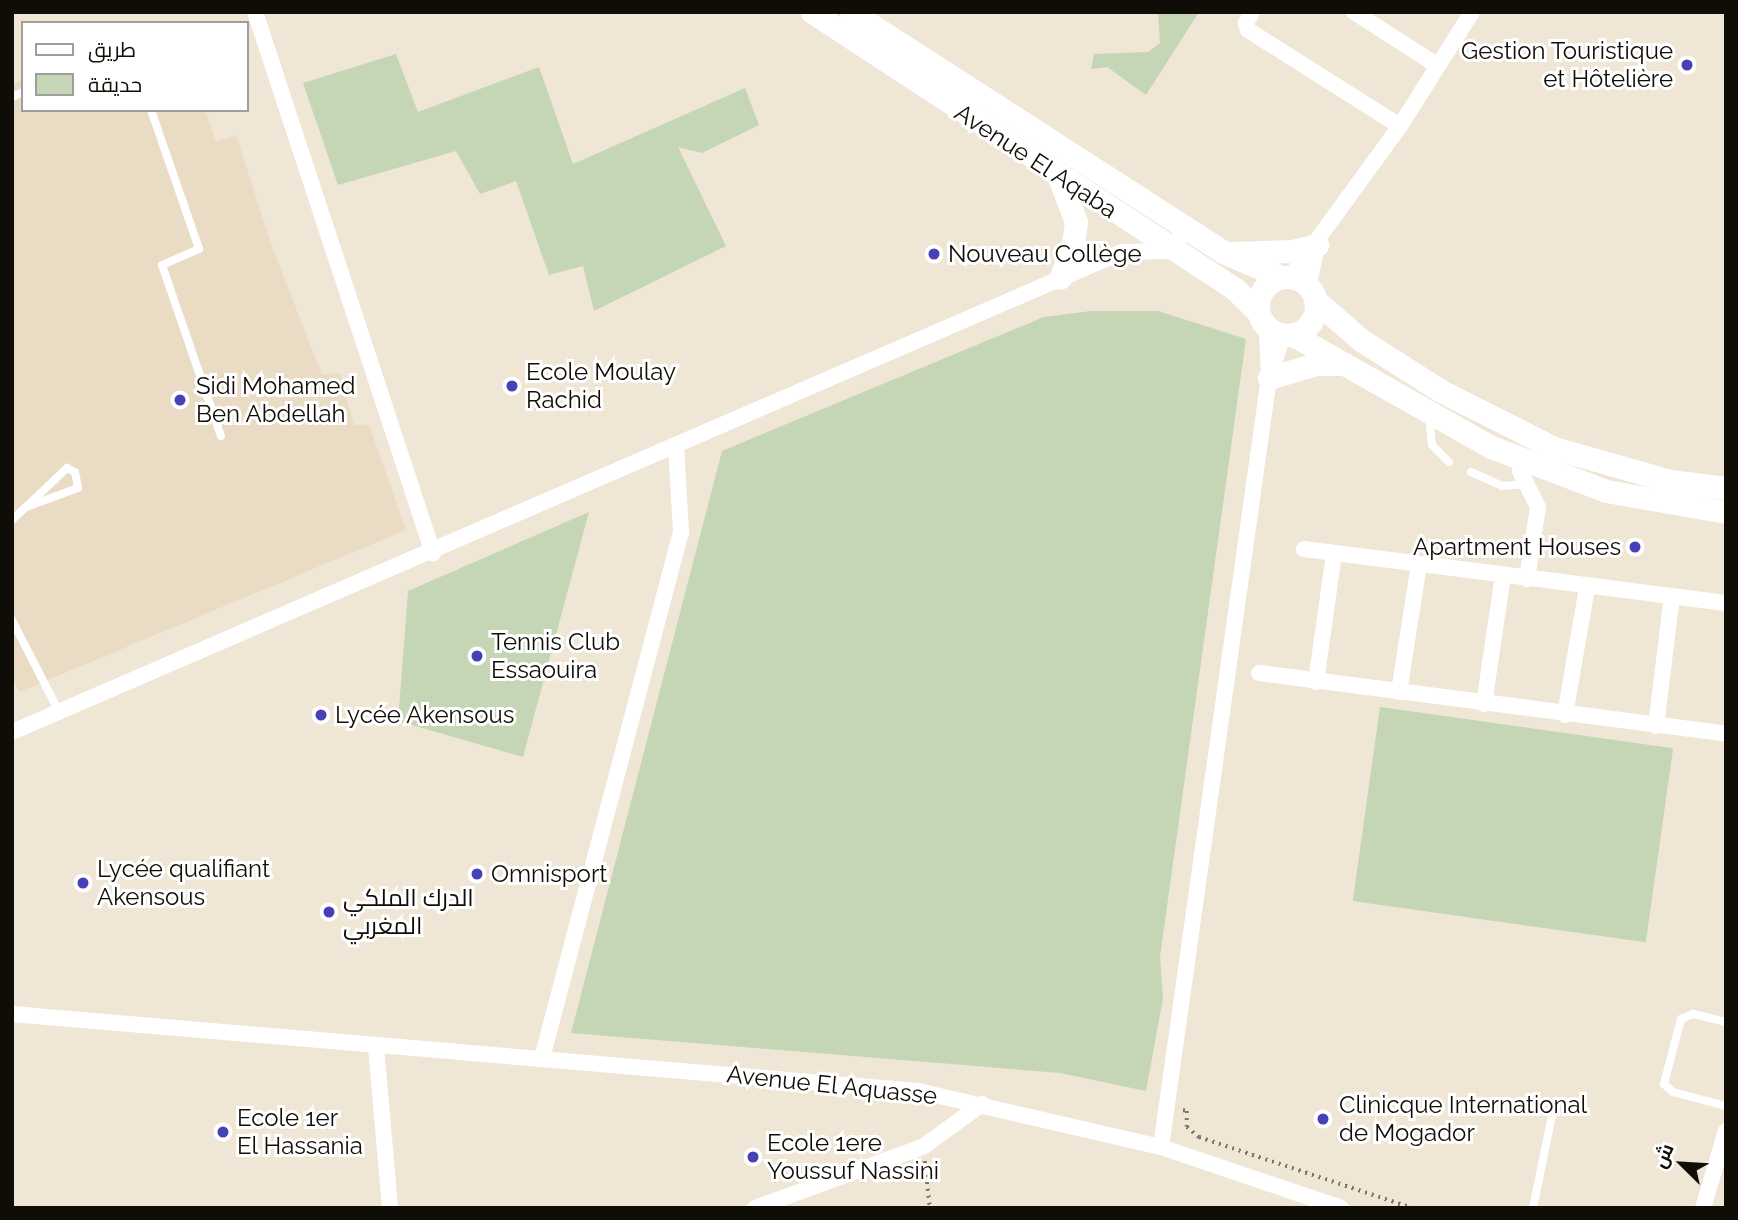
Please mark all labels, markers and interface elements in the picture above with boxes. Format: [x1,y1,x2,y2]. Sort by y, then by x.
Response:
legend [21,21,248,112]
text: طريق [88,37,136,62]
place label: Gestion Touristique et Hôtelière [1460,37,1673,93]
marker: Gestion Touristique et Hôtelière [1679,57,1695,73]
text: حديقة [88,72,142,97]
street label: Avenue El Aqaba [949,97,1123,225]
place label: Nouveau Collège [948,240,1142,268]
marker: Nouveau Collège [926,246,942,262]
place label: Ecole Moulay Rachid [526,358,676,414]
place label: Sidi Mohamed Ben Abdellah [196,372,355,428]
marker: Ecole Moulay Rachid [504,378,520,394]
marker: Sidi Mohamed Ben Abdellah [170,390,190,410]
place label: Apartment Houses [1413,533,1621,561]
marker: Apartment Houses [1627,539,1643,555]
place label: Tennis Club Essaouira [491,628,620,684]
marker: Tennis Club Essaouira [469,648,485,664]
place label: Lycée Akensous [335,701,515,729]
marker: Lycée Akensous [313,707,329,723]
place label: Lycée qualifiant Akensous [97,855,270,911]
place label: Omnisport [491,860,607,888]
marker: Omnisport [469,866,485,882]
marker: Lycée qualifiant Akensous [75,875,91,891]
place label: الدرك الملكي المغربي [343,884,474,940]
marker: الدرك الملكي المغربي [321,904,337,920]
street label: Avenue El Aquasse [725,1060,939,1110]
place label: Clinicque International de Mogador [1339,1091,1587,1147]
place label: Ecole 1er El Hassania [237,1104,364,1160]
marker: Clinicque International de Mogador [1313,1109,1333,1129]
marker: Ecole 1er El Hassania [215,1124,231,1140]
place label: Ecole 1ere Youssuf Nassini [767,1129,940,1185]
north arrow [1647,1129,1717,1199]
text: ش [1648,1140,1678,1171]
marker: Ecole 1ere Youssuf Nassini [745,1149,761,1165]

